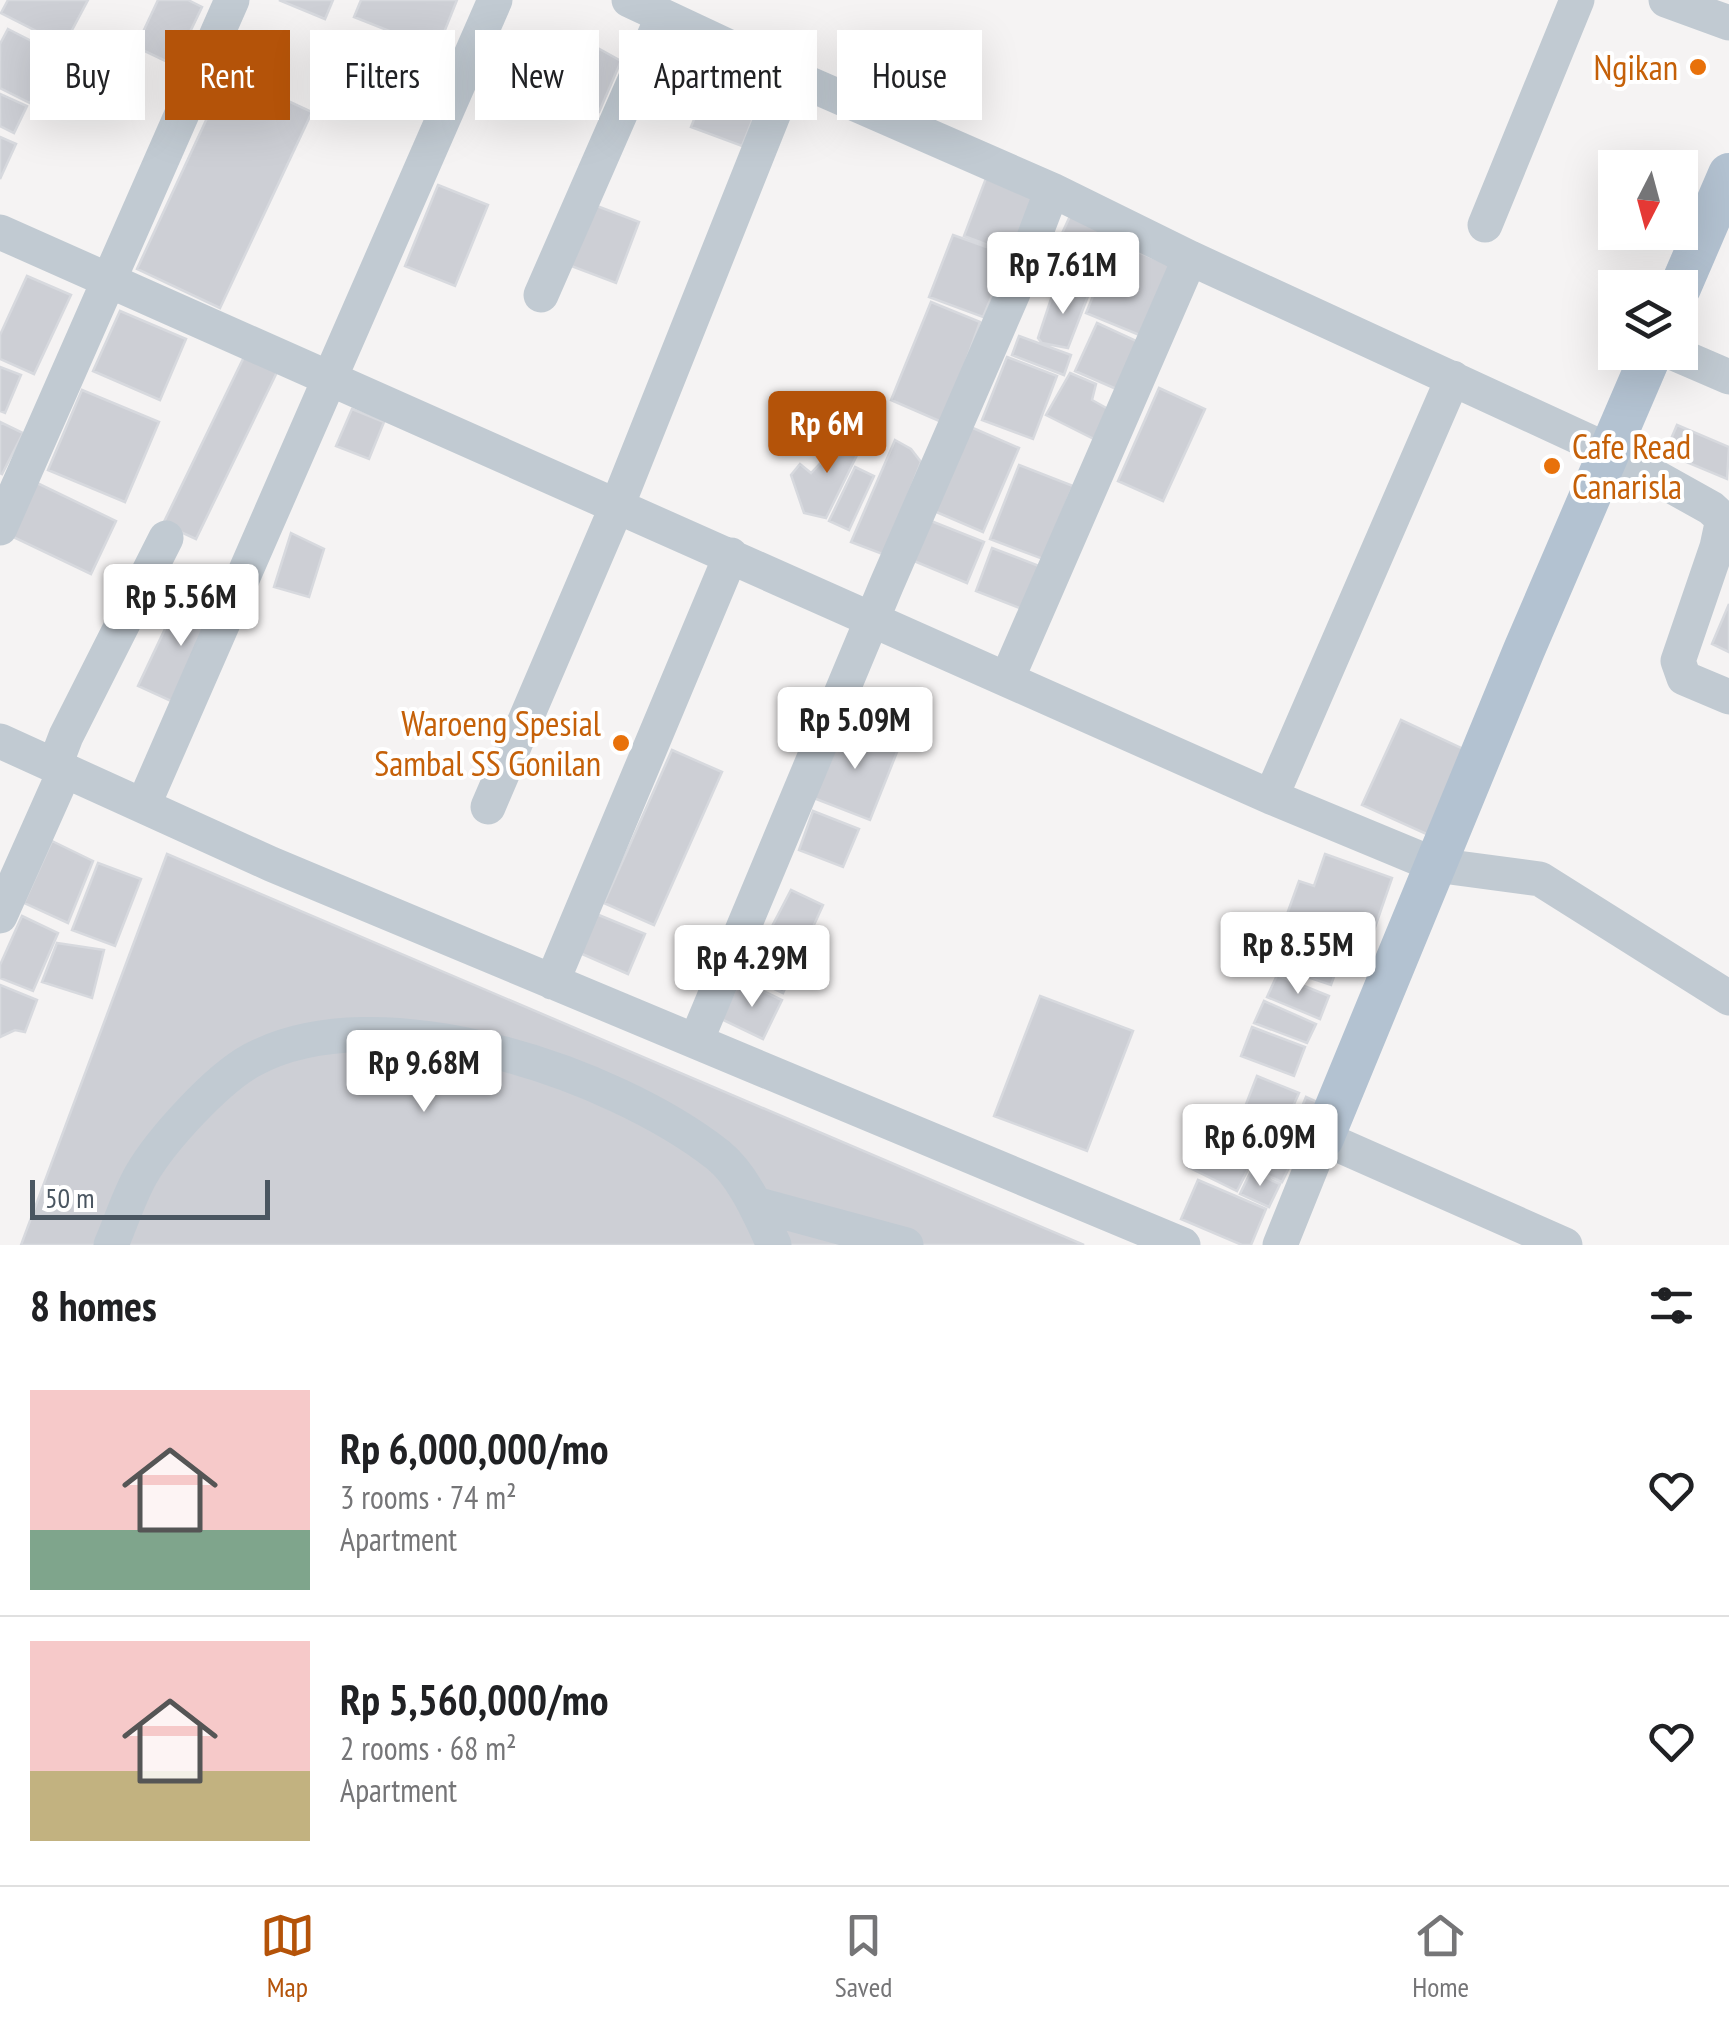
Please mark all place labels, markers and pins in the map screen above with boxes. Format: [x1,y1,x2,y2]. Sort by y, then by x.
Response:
place label: Ngikan [1594,44,1678,90]
marker: Ngikan [1687,56,1709,78]
pin: Rp 7.61M [960,232,1166,317]
pin: Rp 6M [757,391,897,476]
place label: Cafe Read Canarisla [1572,423,1691,509]
marker: Cafe Read Canarisla [1541,455,1563,477]
pin: Rp 5.56M [78,564,284,649]
pin: Rp 5.09M [752,687,958,772]
place label: Waroeng Spesial Sambal SS Gonilan [374,700,601,786]
marker: Waroeng Spesial Sambal SS Gonilan [610,732,632,754]
pin: Rp 8.55M [1195,912,1401,997]
pin: Rp 4.29M [649,925,855,1010]
pin: Rp 9.68M [321,1030,527,1115]
pin: Rp 6.09M [1157,1104,1363,1189]

